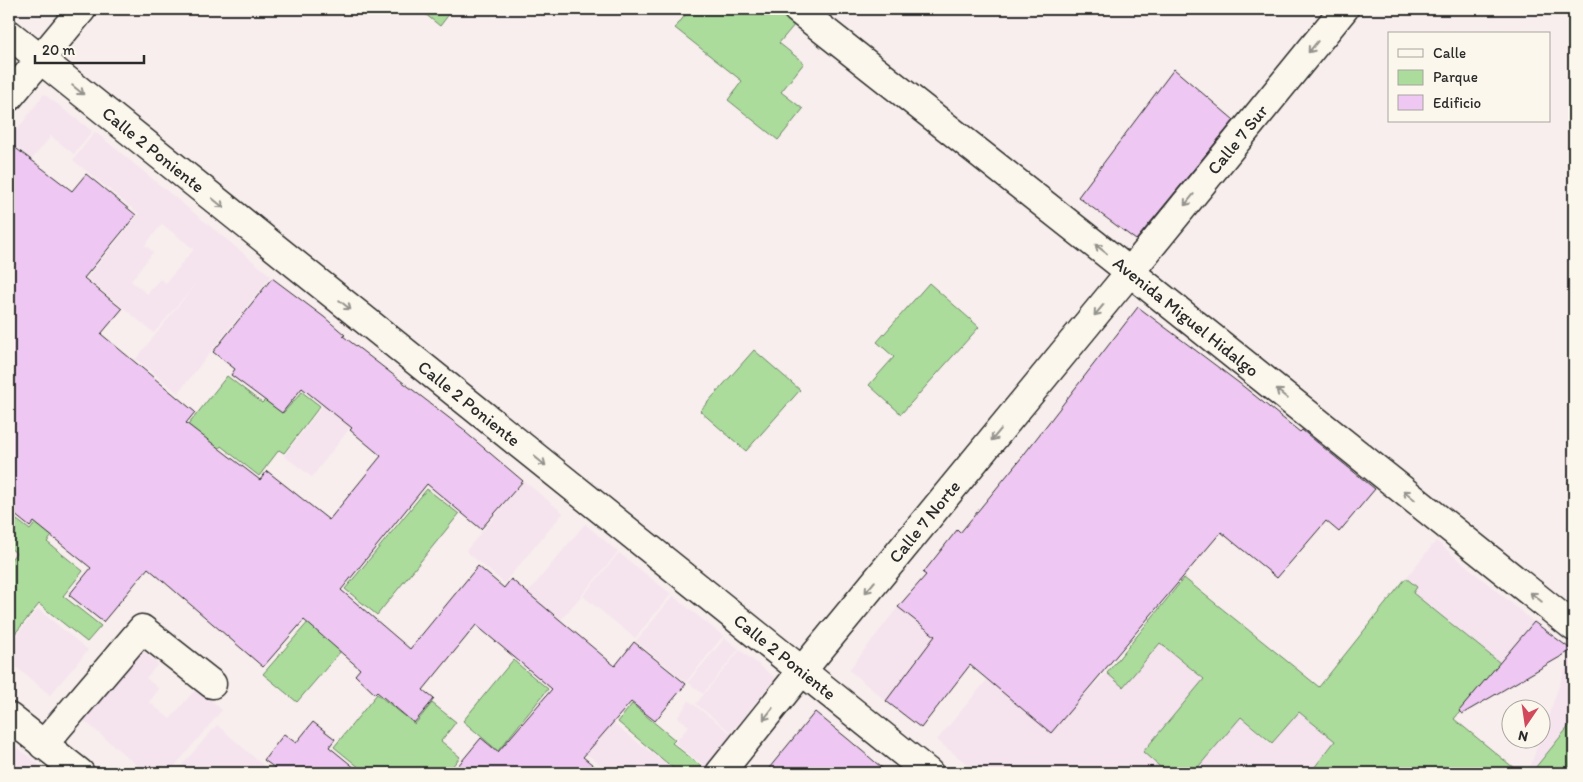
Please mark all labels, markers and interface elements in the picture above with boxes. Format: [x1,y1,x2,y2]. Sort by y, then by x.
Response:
scale bar [35,32,144,64]
legend [1388,32,1550,122]
one-way arrow [1308,40,1319,53]
text: 20 m [42,41,76,59]
text: Calle [1433,44,1466,62]
text: Parque [1433,68,1478,86]
one-way arrow [71,84,84,95]
text: Edificio [1433,94,1481,112]
street label: Calle 7 Sur [1203,99,1273,179]
street label: Calle 2 Poniente [98,102,209,198]
one-way arrow [1183,193,1194,206]
one-way arrow [211,197,224,208]
one-way arrow [1095,243,1108,254]
street label: Avenida Miguel Hidalgo [1109,252,1263,382]
one-way arrow [338,299,351,310]
one-way arrow [1094,303,1105,316]
street label: Calle 2 Poniente [413,356,525,451]
one-way arrow [1276,388,1289,399]
one-way arrow [990,428,1001,441]
one-way arrow [533,456,546,467]
street label: Calle 7 Norte [884,476,965,568]
one-way arrow [1403,490,1416,501]
one-way arrow [865,581,876,594]
one-way arrow [1530,591,1543,602]
street label: Calle 2 Poniente [729,609,840,705]
north arrow [1500,700,1550,750]
one-way arrow [762,707,773,720]
text: N [1517,727,1530,746]

